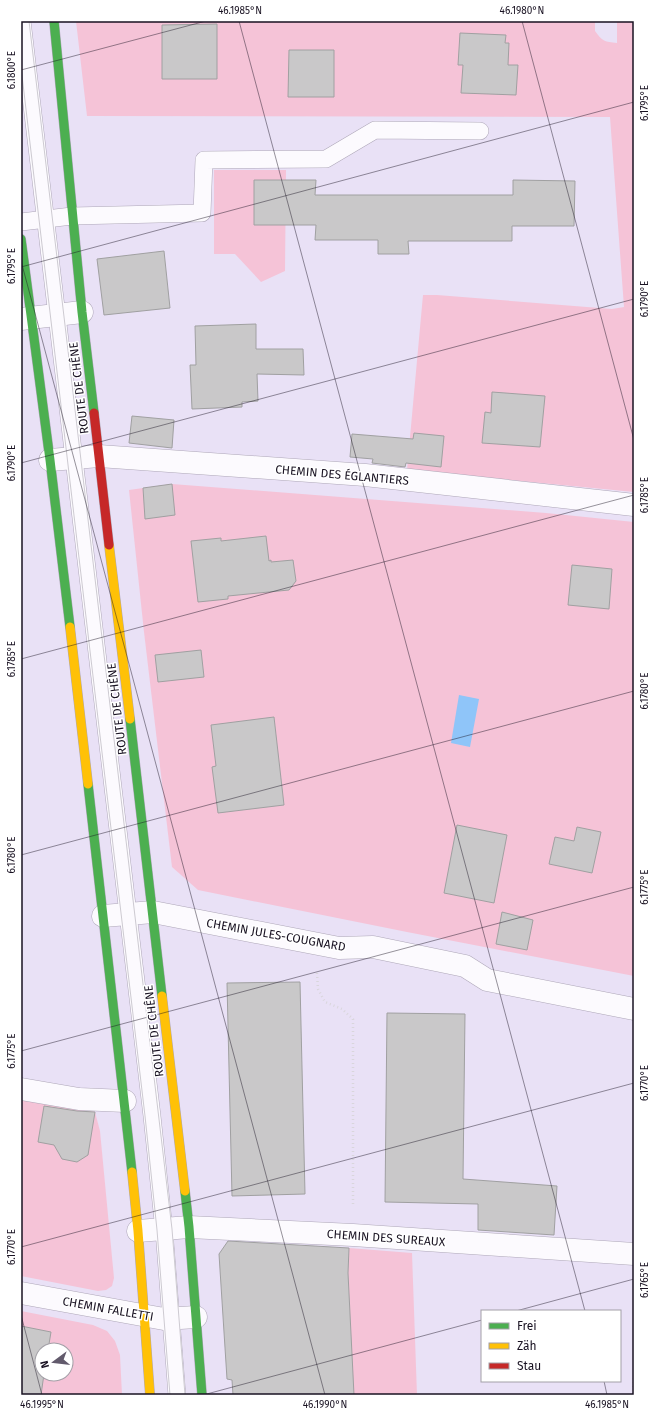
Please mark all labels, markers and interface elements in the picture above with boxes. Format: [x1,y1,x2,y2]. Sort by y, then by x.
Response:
text: 46.1985°N [218,5,262,17]
text: 46.1980°N [500,5,544,17]
text: 6.1800°E [6,51,18,89]
text: 6.1795°E [639,85,651,121]
text: 6.1795°E [6,248,18,284]
text: 6.1790°E [639,281,651,317]
street label: ROUTE DE CHÊNE [65,341,92,435]
text: 6.1790°E [6,445,18,481]
street label: CHEMIN DES ÉGLANTIERS [275,461,410,488]
text: 6.1785°E [639,477,651,513]
text: 6.1785°E [6,641,18,677]
street label: ROUTE DE CHÊNE [103,662,130,756]
text: 6.1780°E [639,673,651,709]
text: 6.1780°E [6,837,18,873]
text: 6.1775°E [639,869,651,905]
street label: CHEMIN JULES-COUGNARD [205,916,347,954]
street label: ROUTE DE CHÊNE [140,984,167,1078]
text: 6.1775°E [6,1033,18,1069]
text: 6.1770°E [639,1065,651,1101]
street label: CHEMIN DES SUREAUX [326,1227,446,1249]
text: 6.1770°E [6,1229,18,1265]
text: 6.1765°E [639,1262,651,1298]
street label: CHEMIN FALLETTI [61,1294,155,1324]
legend [481,1310,621,1382]
text: Frei [517,1319,537,1333]
text: Zäh [517,1339,537,1353]
north arrow [34,1342,74,1382]
text: N [38,1359,52,1370]
text: Stau [517,1359,541,1373]
text: 46.1995°N [20,1399,64,1411]
text: 46.1990°N [303,1399,347,1411]
text: 46.1985°N [585,1399,629,1411]

